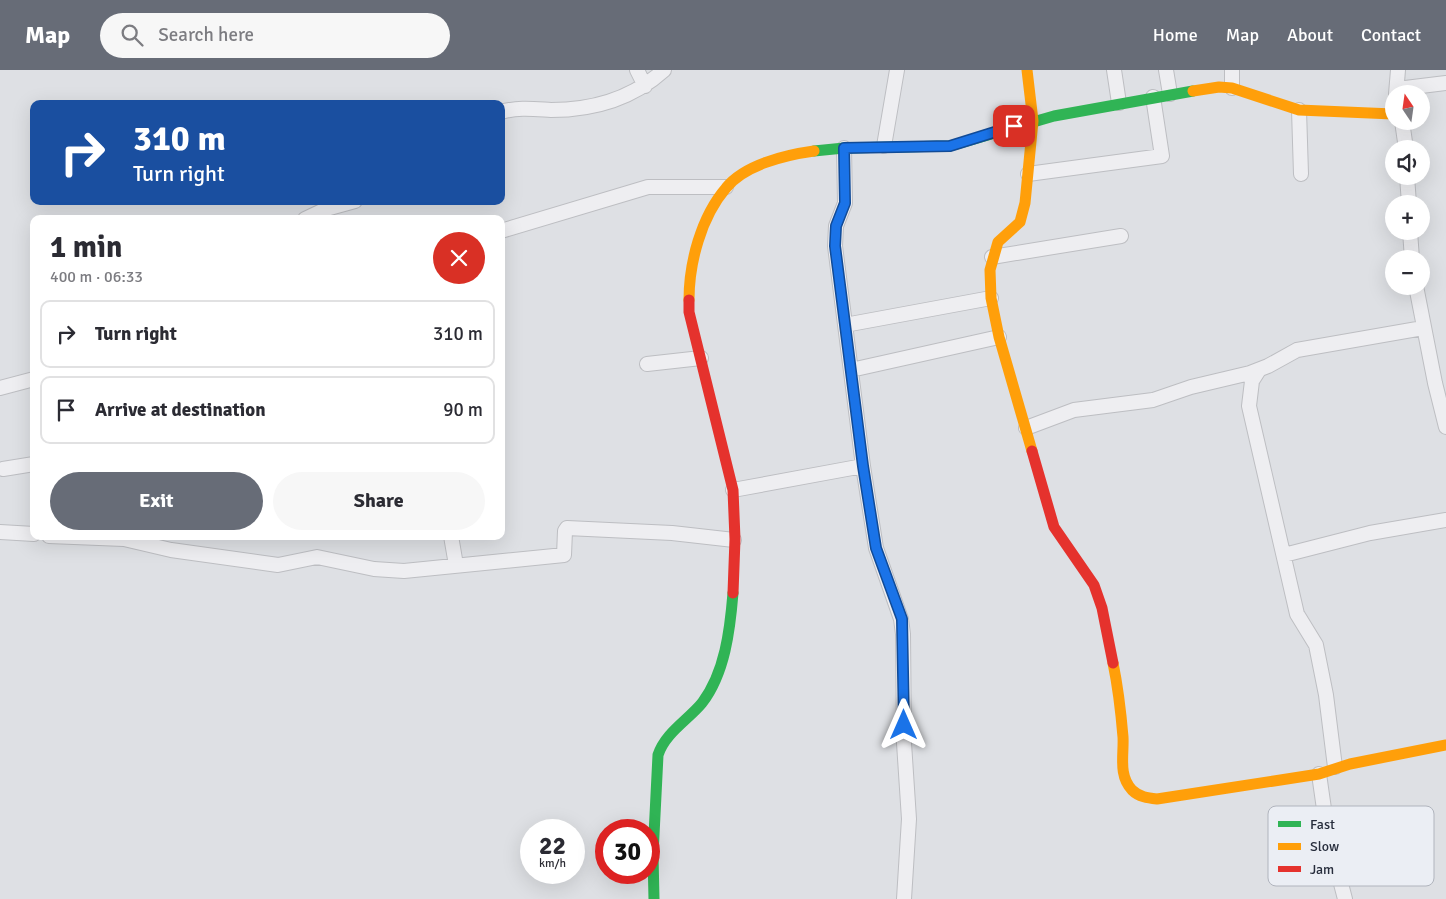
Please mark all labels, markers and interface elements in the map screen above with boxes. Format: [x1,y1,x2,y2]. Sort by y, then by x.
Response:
search box [100,13,450,58]
text: Map [25,20,70,50]
icon: search [118,21,146,49]
text: Search here [158,23,254,47]
text: Home [1153,24,1198,46]
text: Map [1226,24,1259,46]
text: About [1287,24,1333,46]
text: Contact [1361,24,1421,46]
north arrow [1385,85,1430,130]
map controls [1385,85,1430,295]
pin [993,105,1035,147]
icon: arrive [1000,112,1028,140]
text: 310 m [133,117,226,160]
icon: right [50,120,115,185]
button: sound [1385,140,1430,185]
text: Turn right [133,160,225,187]
button: + [1385,195,1430,240]
text: 1 min [50,229,122,266]
button: close [433,232,485,284]
button: − [1385,250,1430,295]
text: 400 m · 06:33 [50,267,143,287]
icon: right [52,320,80,348]
text: Turn right [95,322,177,346]
text: 310 m [433,322,483,346]
icon: arrive [52,396,80,424]
text: Arrive at destination [95,398,266,422]
text: 90 m [443,398,483,422]
button: Exit [50,472,263,530]
button: Share [273,472,485,530]
position arrow [877,698,929,750]
legend [1268,806,1434,886]
text: Fast [1310,816,1335,833]
speed limit sign: 30 [595,819,660,884]
text: 22 [539,830,566,861]
text: Slow [1310,838,1339,855]
text: km/h [539,856,566,871]
text: Jam [1310,861,1334,878]

